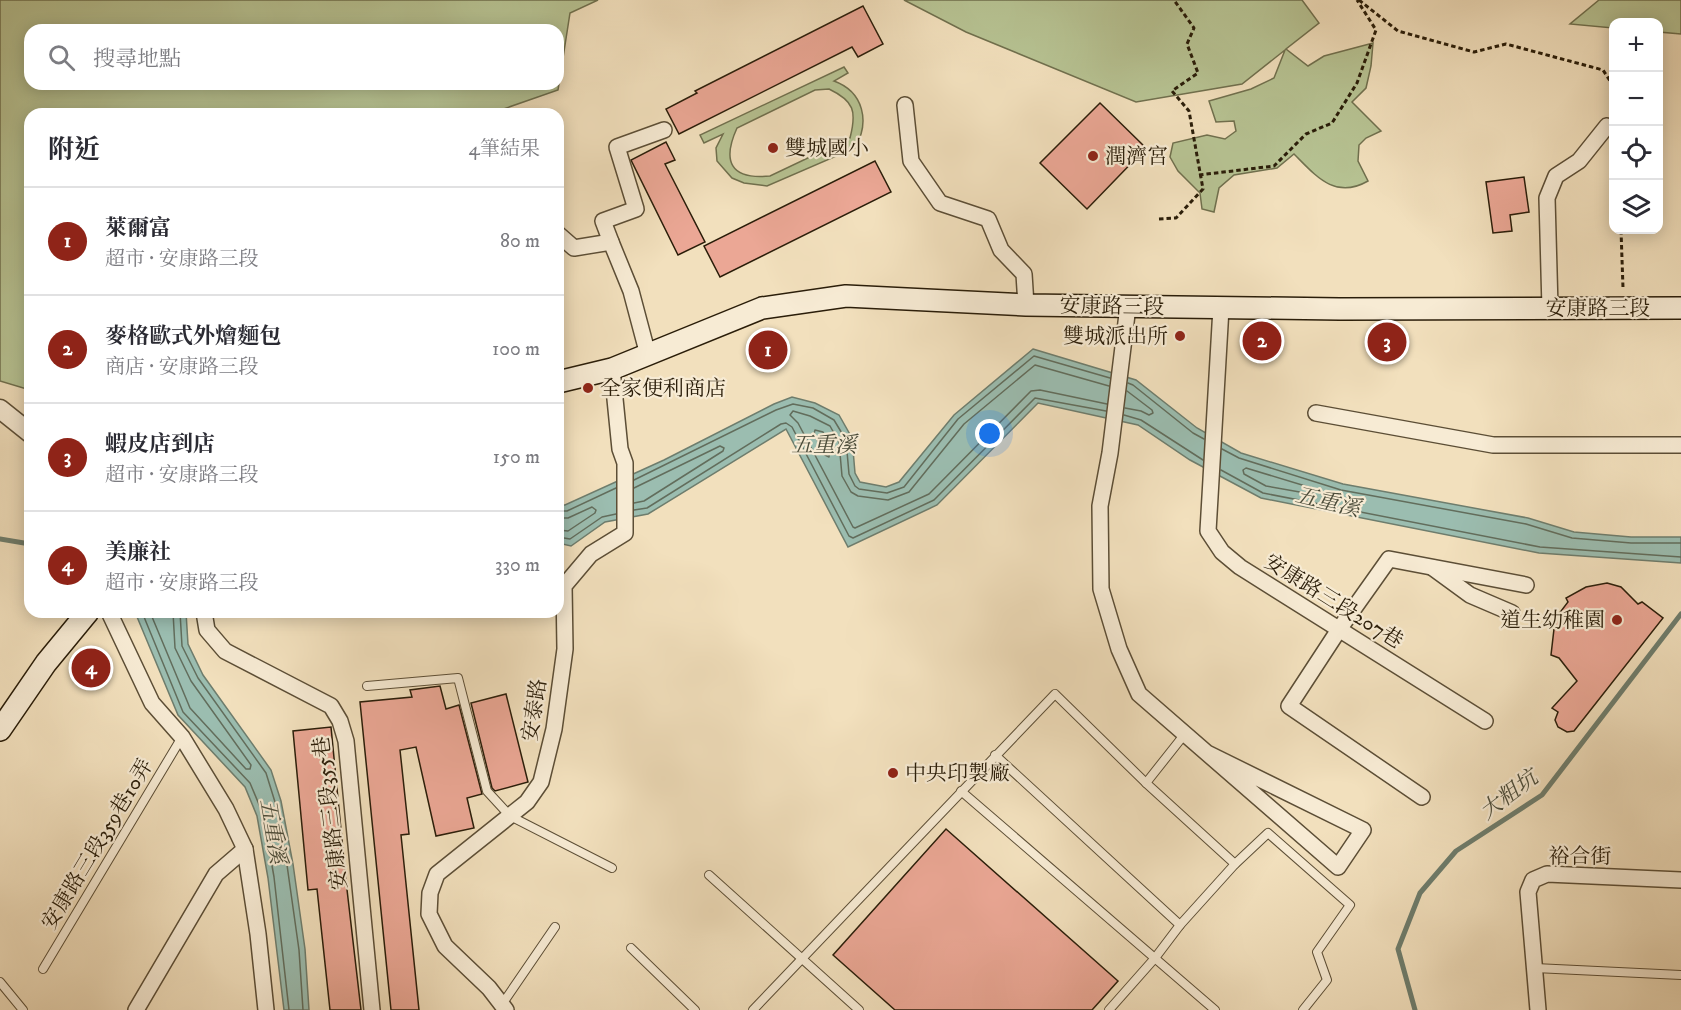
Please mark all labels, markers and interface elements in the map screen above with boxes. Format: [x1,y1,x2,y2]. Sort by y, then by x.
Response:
map controls [1609,18,1663,234]
button: + [1609,18,1663,72]
search box [24,24,564,90]
icon: search [45,41,78,74]
text: 搜尋地點 [93,46,181,73]
button: − [1609,72,1663,126]
button: locate [1609,126,1663,180]
text: 附近 [48,134,100,167]
place label: 雙城國小 [785,136,869,162]
text: 4筆結果 [468,137,540,162]
marker: 雙城國小 [766,141,780,155]
place label: 潤濟宮 [1105,144,1168,170]
marker: 潤濟宮 [1086,149,1100,163]
button: layers [1609,180,1663,234]
text: 萊爾富 [105,215,171,242]
text: 1 [64,229,71,254]
text: 80 m [500,229,540,254]
text: 超市 · 安康路三段 [105,247,258,272]
street label: 安康路三段 [1059,293,1165,321]
street label: 安康路三段 [1546,296,1651,322]
pin: 2 [1242,318,1282,364]
pin: 3 [1368,320,1406,364]
text: 麥格歐式外燴麵包 [105,323,281,350]
place label: 雙城派出所 [1063,324,1168,350]
pin: 1 [748,328,788,372]
marker: 雙城派出所 [1173,329,1187,343]
text: 2 [63,337,72,362]
text: 100 m [492,337,540,362]
text: 商店 · 安康路三段 [105,355,258,380]
place label: 全家便利商店 [600,376,726,402]
marker: 全家便利商店 [581,381,595,395]
your location [975,419,1004,448]
text: 蝦皮店到店 [105,431,215,458]
water label: 五重溪 [791,432,859,459]
text: 3 [64,445,71,470]
text: 150 m [493,445,540,470]
text: 超市 · 安康路三段 [105,463,258,488]
water label: 五重溪 [1292,482,1365,523]
text: 美廉社 [105,539,171,566]
street label: 安康路三段207巷 [1259,549,1408,655]
text: 4 [62,553,73,578]
text: 330 m [495,553,540,578]
text: 超市 · 安康路三段 [105,571,258,596]
place label: 道生幼稚園 [1500,608,1605,634]
marker: 道生幼稚園 [1610,613,1624,627]
pin: 4 [72,646,110,690]
street label: 安泰路 [517,677,553,743]
street label: 安康路三段355巷 [309,735,353,891]
street label: 安康路三段359巷10弄 [37,754,159,935]
place label: 中央印製廠 [905,761,1010,787]
water label: 大粗坑 [1474,763,1546,826]
marker: 中央印製廠 [886,766,900,780]
water label: 五重溪 [253,796,292,868]
street label: 裕合街 [1549,844,1612,870]

